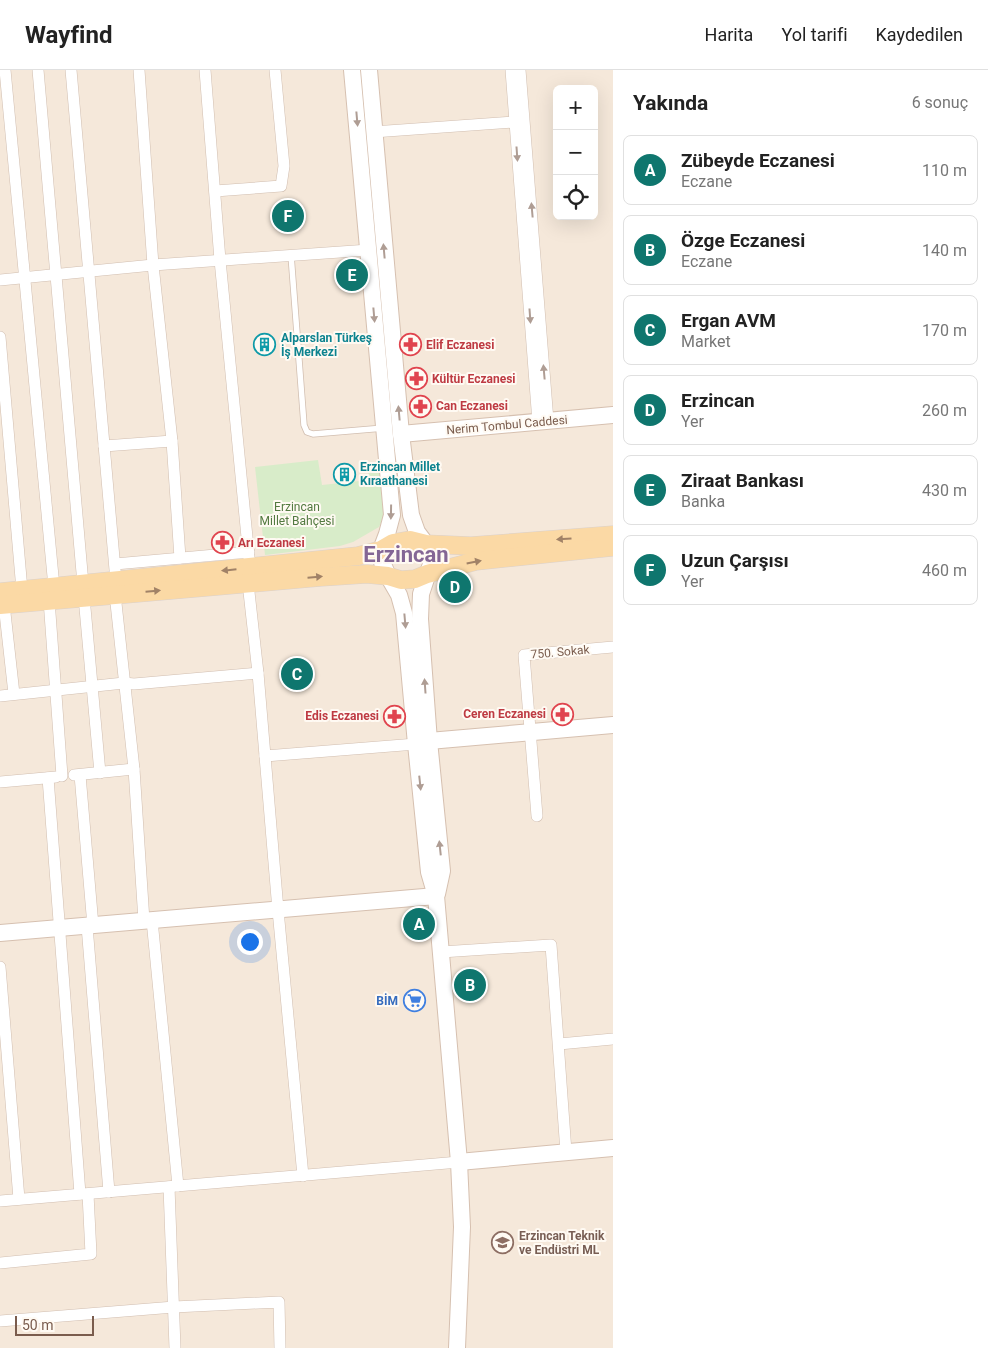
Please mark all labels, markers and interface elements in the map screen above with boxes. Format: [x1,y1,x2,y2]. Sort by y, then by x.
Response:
text: Wayfind [25,21,112,49]
text: Harita [705,24,753,45]
text: Yol tarifi [781,24,848,45]
text: Kaydedilen [876,24,963,45]
map controls [553,85,598,220]
button: + [553,85,598,130]
text: Yakında [633,91,708,115]
text: 6 sonuç [912,93,968,112]
one-way arrow [353,111,361,127]
button: − [553,130,598,175]
one-way arrow [513,146,521,162]
text: Zübeyde Eczanesi [681,149,835,172]
text: A [645,161,655,180]
text: 110 m [922,161,967,180]
text: Eczane [681,172,732,191]
button: locate [553,175,598,220]
pin: F [272,197,304,235]
one-way arrow [527,202,535,218]
text: Özge Eczanesi [681,229,805,252]
text: B [645,241,655,260]
text: 140 m [922,241,967,260]
one-way arrow [380,243,388,259]
text: Eczane [681,252,732,271]
pin: E [336,256,368,294]
one-way arrow [371,308,379,324]
one-way arrow [526,308,534,324]
text: Ergan AVM [681,309,776,332]
text: C [645,321,655,340]
text: 170 m [922,321,967,340]
place label: Alparslan Türkeş İş Merkezi [281,331,372,359]
text: Market [681,332,731,351]
building icon: Alparslan Türkeş İş Merkezi [253,333,277,357]
pharmacy icon: Elif Eczanesi [398,333,422,357]
place label: Elif Eczanesi [426,338,494,352]
one-way arrow [540,364,548,380]
pharmacy icon: Kültür Eczanesi [404,367,428,391]
place label: Kültür Eczanesi [432,372,516,386]
text: Erzincan [681,389,755,412]
pharmacy icon: Can Eczanesi [408,394,432,418]
place label: Can Eczanesi [436,399,508,413]
text: D [645,401,655,420]
text: 260 m [922,401,967,420]
one-way arrow [395,404,403,420]
text: Yer [681,412,704,431]
street label: Nerim Tombul Caddesi [446,413,568,437]
place label: Erzincan Millet Kıraathanesi [360,460,440,488]
building icon: Erzincan Millet Kıraathanesi [332,462,356,486]
text: Ziraat Bankası [681,469,804,492]
text: E [646,481,655,500]
text: 430 m [922,481,967,500]
text: Banka [681,492,725,511]
park label: Erzincan Millet Bahçesi [260,500,335,528]
one-way arrow [386,504,394,520]
pharmacy icon: Arı Eczanesi [210,531,234,555]
one-way arrow [556,535,572,543]
place label: Arı Eczanesi [238,536,305,550]
district label: Erzincan [363,542,449,567]
text: Uzun Çarşısı [681,549,789,572]
one-way arrow [467,558,482,566]
text: F [646,561,654,580]
text: 460 m [922,561,967,580]
one-way arrow [220,566,236,574]
pin: D [439,568,471,606]
text: Yer [681,572,704,591]
one-way arrow [307,573,323,581]
one-way arrow [145,587,161,595]
one-way arrow [401,613,409,629]
street label: 750. Sokak [530,642,591,662]
pin: C [281,655,313,693]
one-way arrow [420,678,428,694]
pharmacy icon: Ceren Eczanesi [550,702,574,726]
pharmacy icon: Edis Eczanesi [383,704,407,728]
place label: Ceren Eczanesi [463,707,546,721]
place label: Edis Eczanesi [305,709,379,723]
one-way arrow [416,775,424,791]
one-way arrow [436,840,444,856]
pin: A [403,905,435,943]
your location [237,929,263,955]
pin: B [454,966,486,1004]
supermarket icon: BİM [402,989,426,1013]
place label: BİM [376,993,398,1008]
place label: Erzincan Teknik ve Endüstri ML [519,1229,605,1257]
school or university icon: Erzincan Teknik ve Endüstri ML [491,1231,515,1255]
scale bar [15,1313,94,1336]
text: 50 m [22,1317,54,1333]

